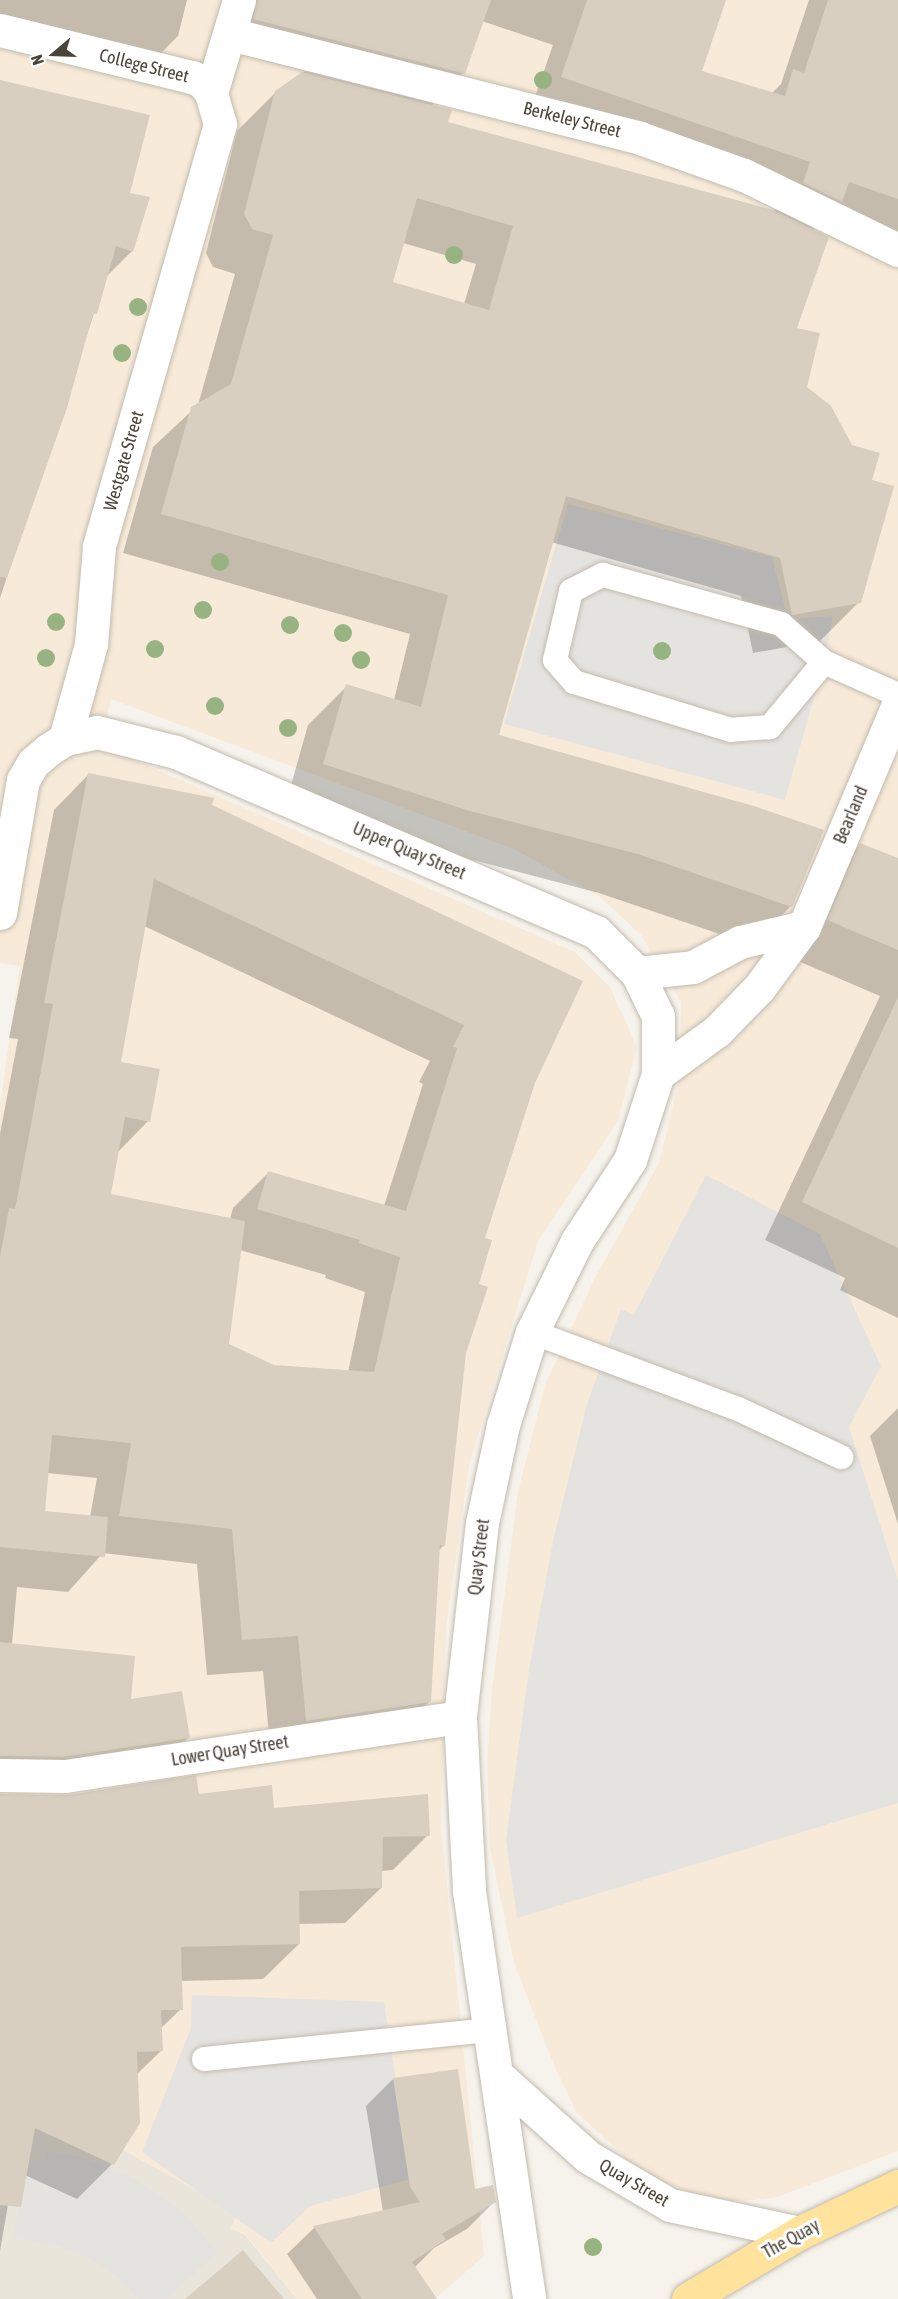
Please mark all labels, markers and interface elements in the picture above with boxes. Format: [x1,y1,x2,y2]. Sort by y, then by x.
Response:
north arrow [24,24,84,84]
street label: College Street [97,44,191,88]
text: N [27,52,47,67]
street label: Berkeley Street [521,97,623,143]
street label: Westgate Street [99,408,149,514]
street label: Bearland [829,783,873,847]
street label: Upper Quay Street [349,818,469,884]
street label: Quay Street [464,1517,494,1597]
street label: Lower Quay Street [170,1731,290,1771]
street label: Quay Street [595,2154,673,2212]
street label: The Quay [759,2215,823,2263]

